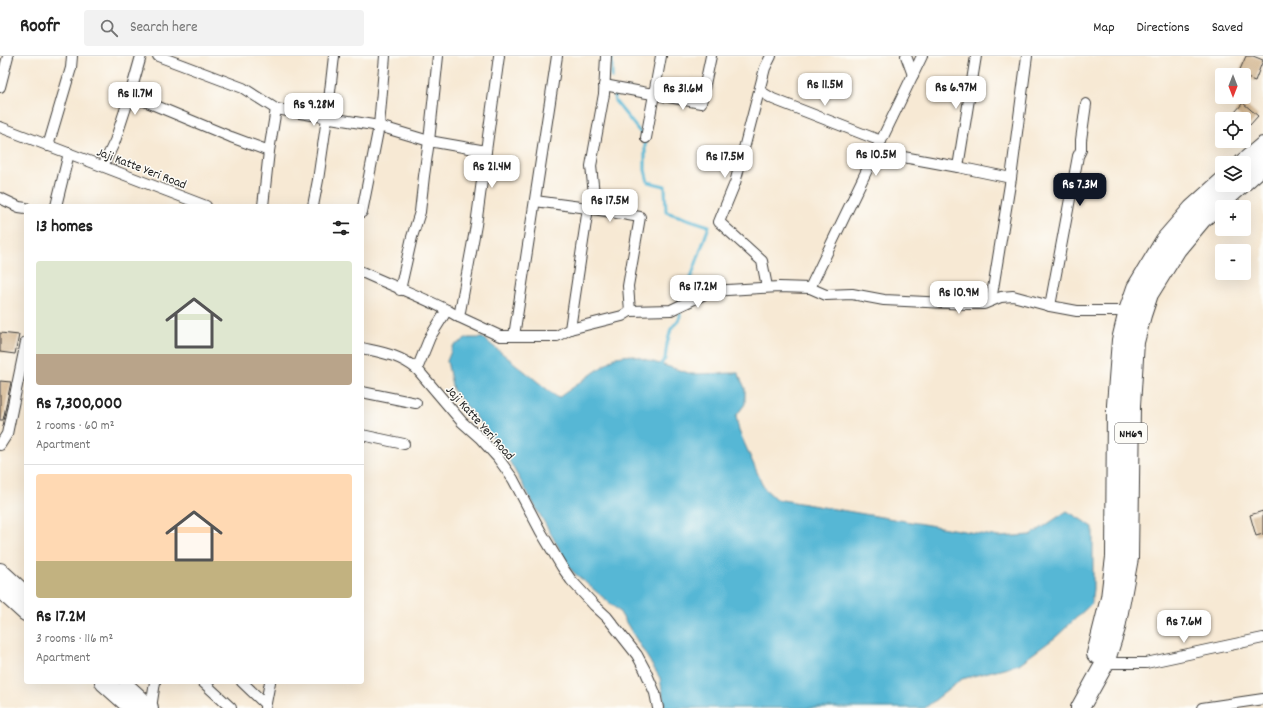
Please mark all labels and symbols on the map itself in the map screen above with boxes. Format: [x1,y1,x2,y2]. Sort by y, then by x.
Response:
north arrow [1215,68,1251,104]
pin: Rs 11.5M [784,73,866,107]
pin: Rs 6.97M [915,76,997,110]
pin: Rs 31.6M [642,77,724,111]
pin: Rs 11.7M [94,82,176,116]
pin: Rs 9.28M [273,93,355,127]
street label: Jaji Katte Yeri Road [93,143,189,195]
pin: Rs 10.5M [835,143,917,177]
pin: Rs 17.5M [684,145,766,179]
pin: Rs 21.4M [451,155,533,189]
pin: Rs 7.3M [1043,173,1117,207]
pin: Rs 17.5M [569,189,651,223]
pin: Rs 17.2M [657,275,739,309]
pin: Rs 10.9M [918,281,1000,315]
street label: Jaji Katte Yeri Road [440,382,518,465]
road number: NH69 [1115,423,1147,443]
pin: Rs 7.6M [1147,610,1221,644]

